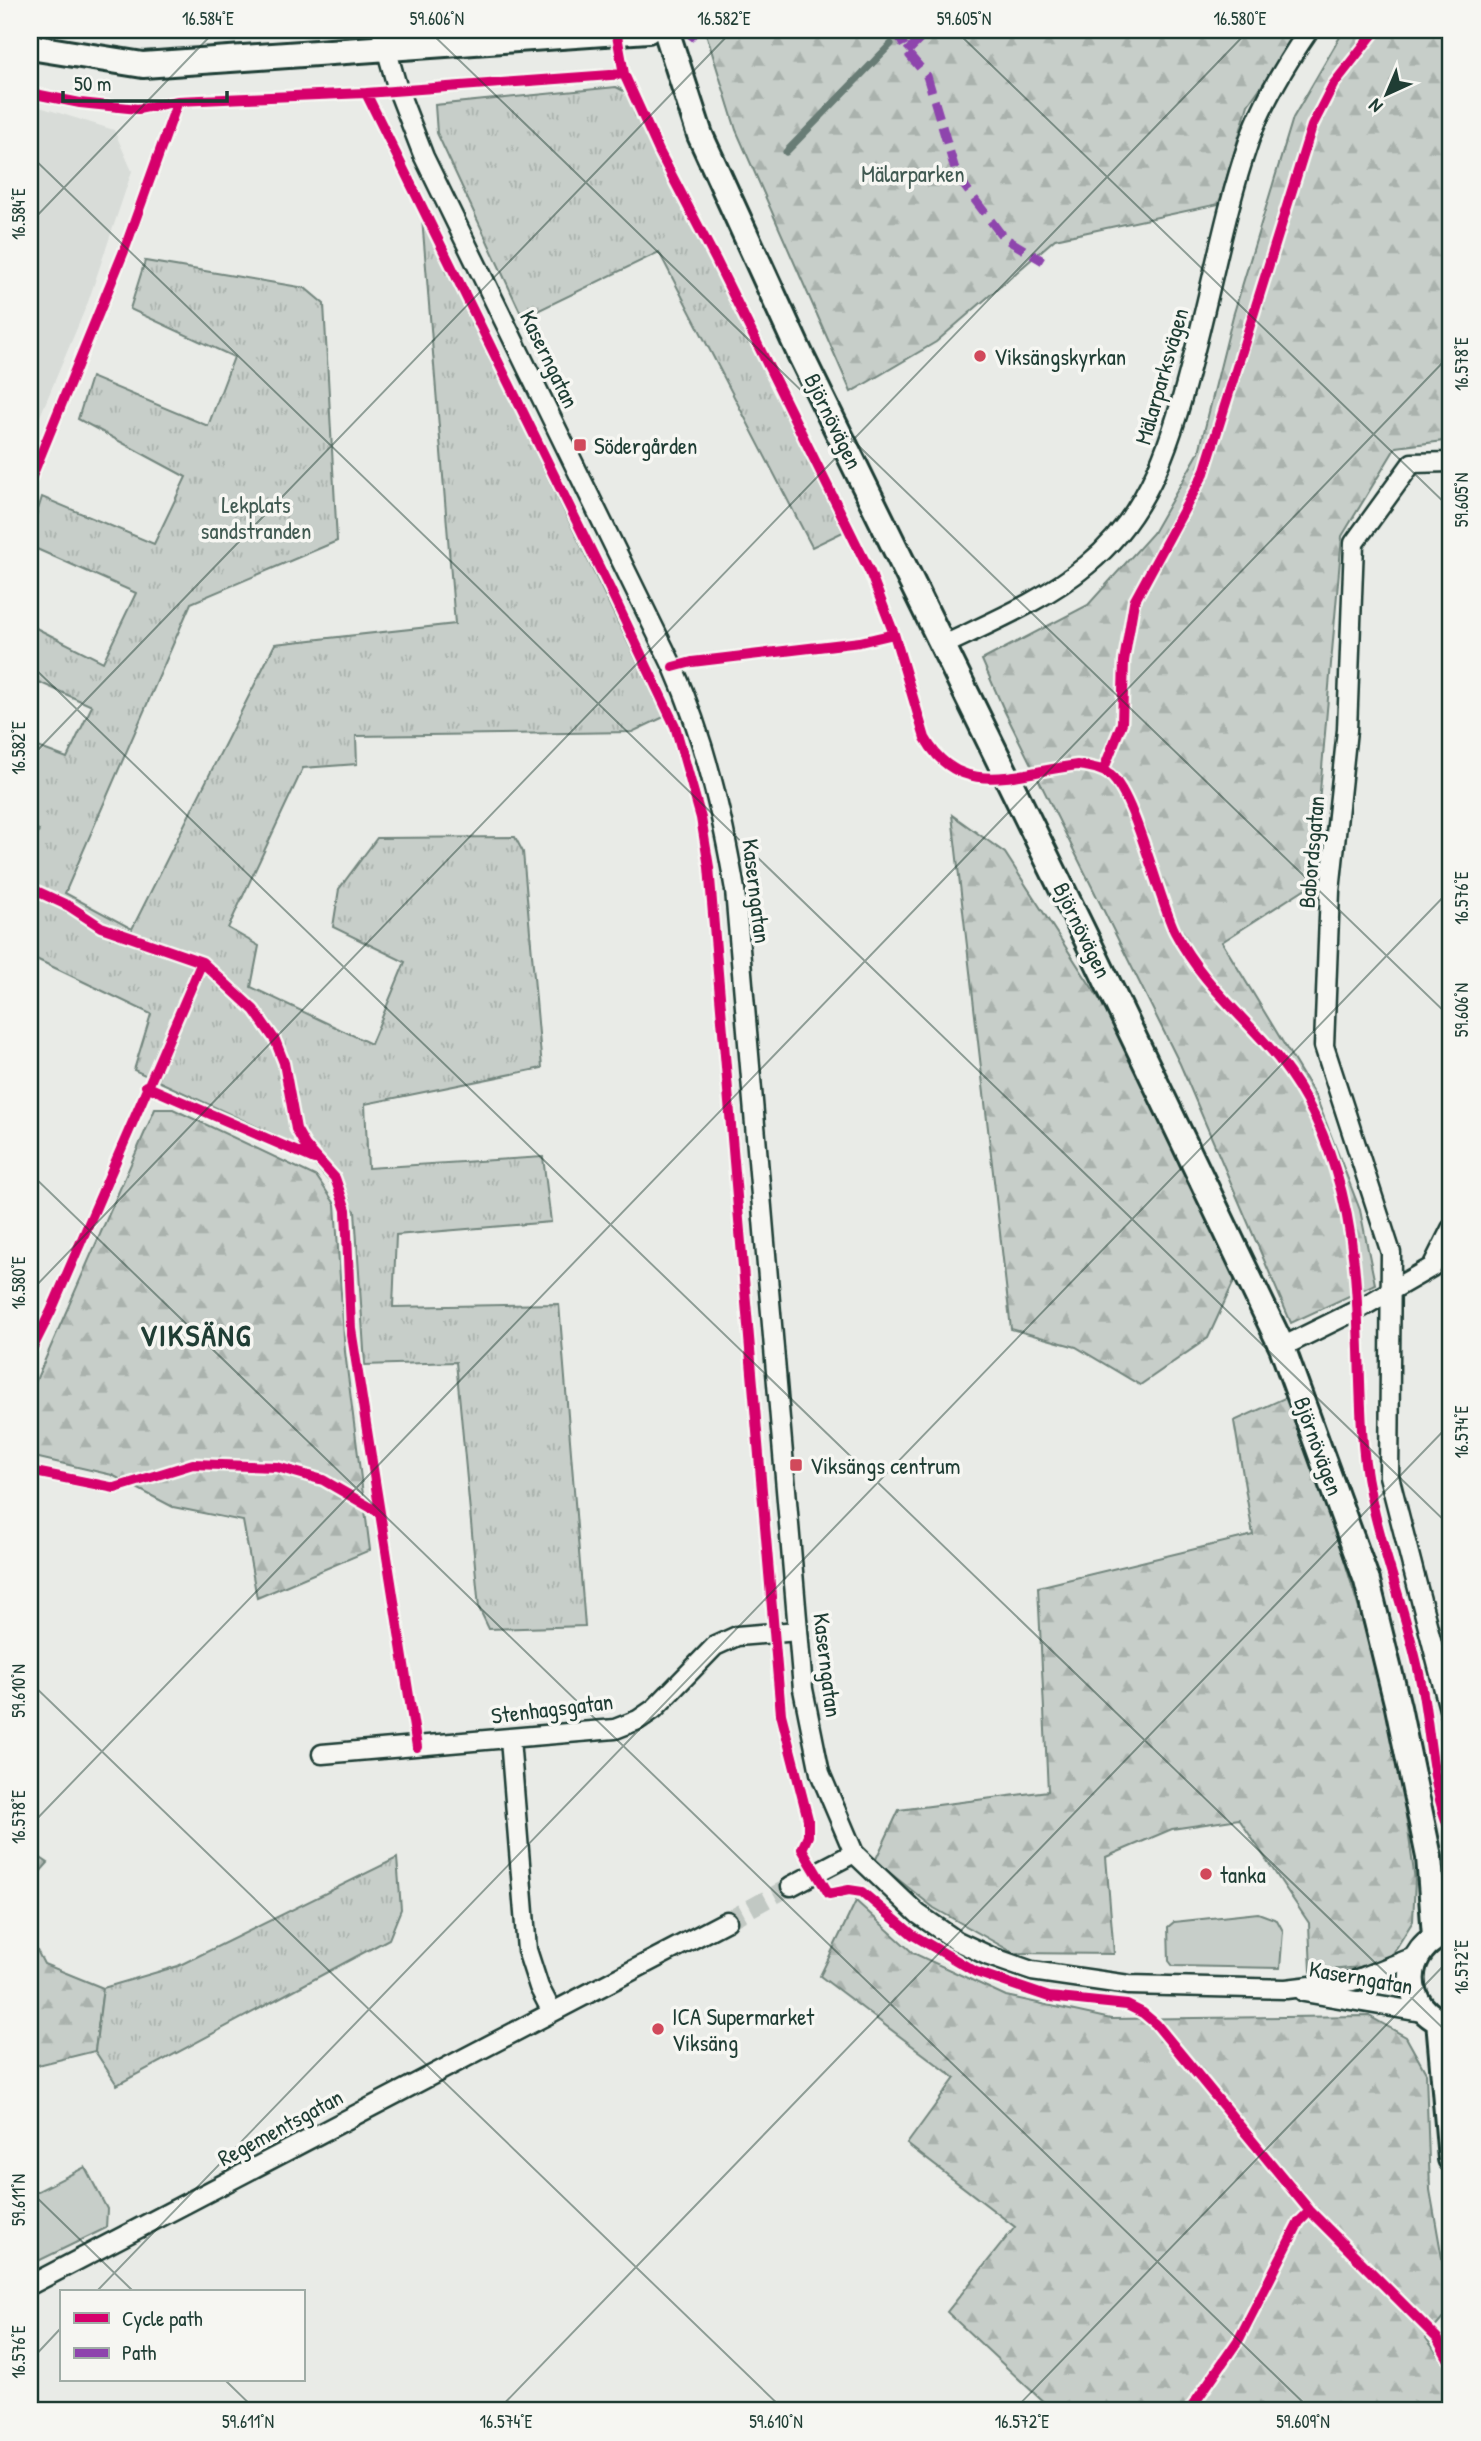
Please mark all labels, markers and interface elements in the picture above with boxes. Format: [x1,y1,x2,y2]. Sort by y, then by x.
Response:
text: 16.584°E [182,6,234,31]
text: 59.606°N [410,6,464,31]
text: 16.582°E [697,6,751,31]
text: 59.605°N [937,6,991,31]
text: 16.580°E [1213,6,1267,31]
scale bar [63,60,228,104]
north arrow [1352,60,1422,130]
text: 50 m [74,69,111,98]
text: N [1363,93,1388,119]
park label: Mälarparken [861,158,965,189]
text: 16.584°E [6,188,31,240]
street label: Mälarparksvägen [1127,304,1195,448]
street label: Kaserngatan [513,305,587,413]
text: 16.578°E [1449,337,1474,391]
place label: Viksängskyrkan [994,341,1126,372]
marker: Viksängskyrkan [972,348,988,364]
street label: Björnövägen [798,368,870,474]
place label: Södergården [594,430,697,461]
marker: Södergården [572,437,588,453]
text: 59.605°N [1449,473,1474,527]
park label: Lekplats sandstranden [201,489,311,546]
text: 16.582°E [6,721,31,775]
street label: Babordsgatan [1291,795,1331,909]
street label: Kaserngatan [735,837,779,945]
text: 16.576°E [1449,871,1474,925]
street label: Björnövägen [1047,877,1119,983]
text: 59.606°N [1449,983,1474,1037]
text: 16.580°E [6,1256,31,1310]
district label: VIKSÄNG [140,1315,252,1355]
street label: Björnövägen [1287,1392,1351,1500]
text: 16.574°E [1449,1405,1474,1458]
place label: Viksängs centrum [810,1450,960,1481]
marker: Viksängs centrum [788,1457,804,1473]
street label: Kaserngatan [806,1611,850,1719]
text: 59.610°N [6,1664,31,1718]
street label: Stenhagsgatan [489,1685,615,1731]
text: 16.578°E [6,1790,31,1844]
place label: tanka [1220,1859,1266,1890]
marker: tanka [1198,1866,1214,1882]
text: 16.572°E [1449,1940,1474,1994]
street label: Kaserngatan [1307,1953,1415,2001]
place label: ICA Supermarket Viksäng [672,2001,815,2058]
marker: ICA Supermarket Viksäng [650,2021,666,2037]
street label: Regementsgatan [212,2081,348,2173]
text: 59.611°N [6,2174,31,2226]
legend [60,2290,304,2382]
text: Cycle path [122,2304,203,2333]
text: 16.576°E [6,2325,31,2379]
text: Path [122,2338,157,2367]
text: 59.611°N [222,2409,274,2434]
text: 16.574°E [480,2409,533,2434]
text: 59.610°N [749,2409,803,2434]
text: 16.572°E [995,2409,1049,2434]
text: 59.609°N [1276,2409,1330,2434]

